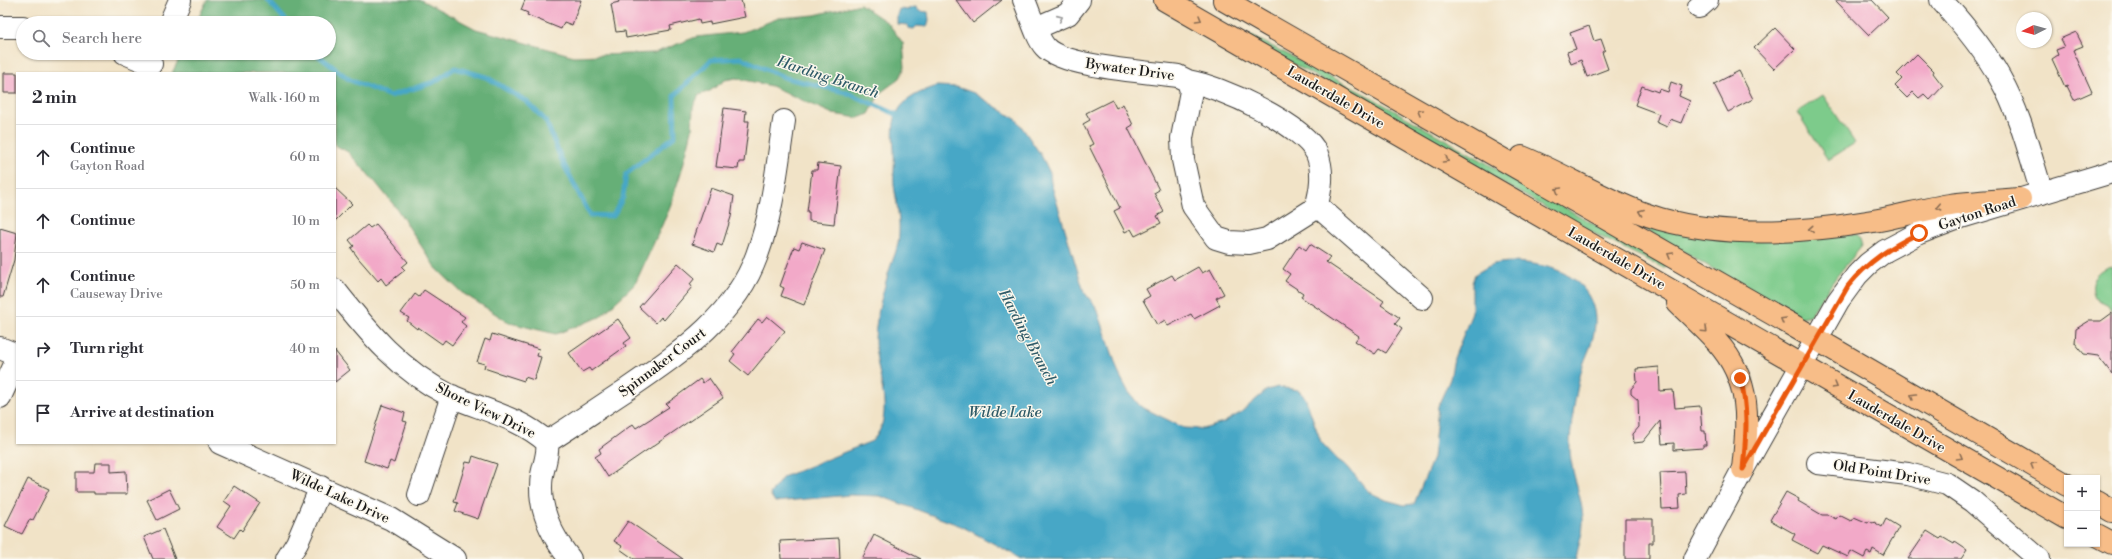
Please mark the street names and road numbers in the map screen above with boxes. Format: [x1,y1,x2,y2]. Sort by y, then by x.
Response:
street label: Bywater Drive [1083,55,1175,85]
street label: Lauderdale Drive [1283,63,1388,133]
street label: Gayton Road [1936,193,2018,235]
street label: Lauderdale Drive [1564,224,1669,294]
street label: Spinnaker Court [615,324,710,401]
street label: Shore View Drive [433,379,539,443]
street label: Lauderdale Drive [1844,387,1949,457]
street label: Old Point Drive [1832,456,1932,490]
street label: Wilde Lake Drive [286,466,392,528]

